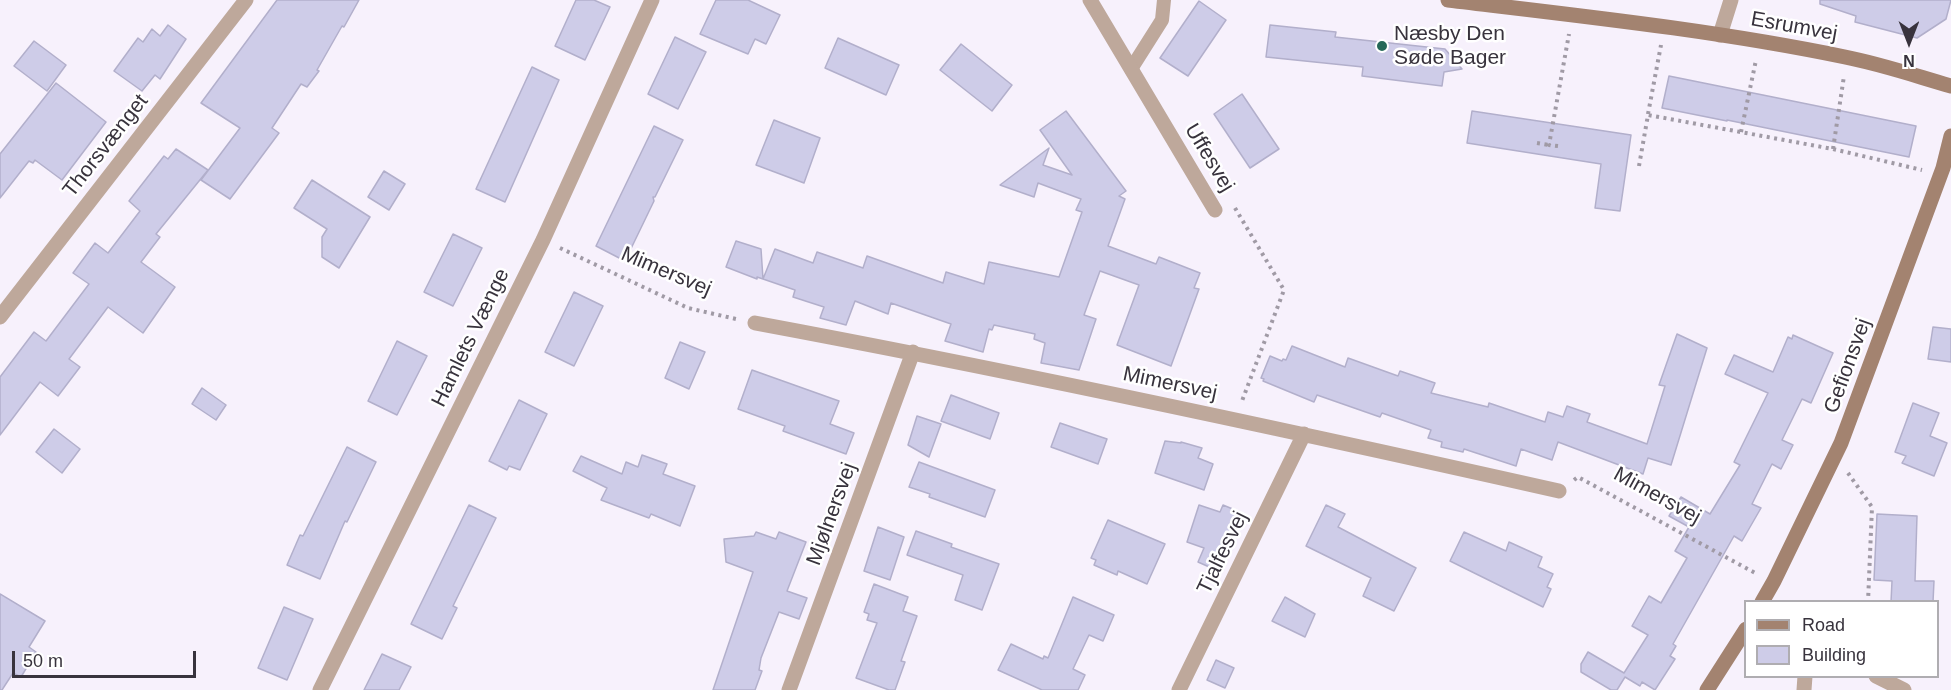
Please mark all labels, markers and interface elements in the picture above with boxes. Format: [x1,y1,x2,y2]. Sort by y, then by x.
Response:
street label: Esrumvej [1749,7,1839,47]
north arrow [1879,12,1939,72]
place label: Næsby Den Søde Bager [1394,21,1506,71]
marker: Næsby Den Søde Bager [1375,39,1389,53]
text: N [1903,52,1915,69]
street label: Thorsvænget [58,89,154,203]
street label: Uffesvej [1179,119,1239,197]
street label: Mimersvej [617,242,715,302]
street label: Hamlets Vænge [427,265,515,411]
street label: Gefionsvej [1819,315,1877,417]
street label: Mimersvej [1121,362,1219,406]
street label: Mjølnersvej [802,459,862,569]
street label: Mimersvej [1609,462,1705,530]
street label: Tjalfesvej [1192,508,1254,598]
legend [1744,600,1939,678]
text: Road [1802,615,1845,635]
scale bar [15,639,200,677]
text: Building [1802,645,1866,665]
text: 50 m [23,651,63,671]

